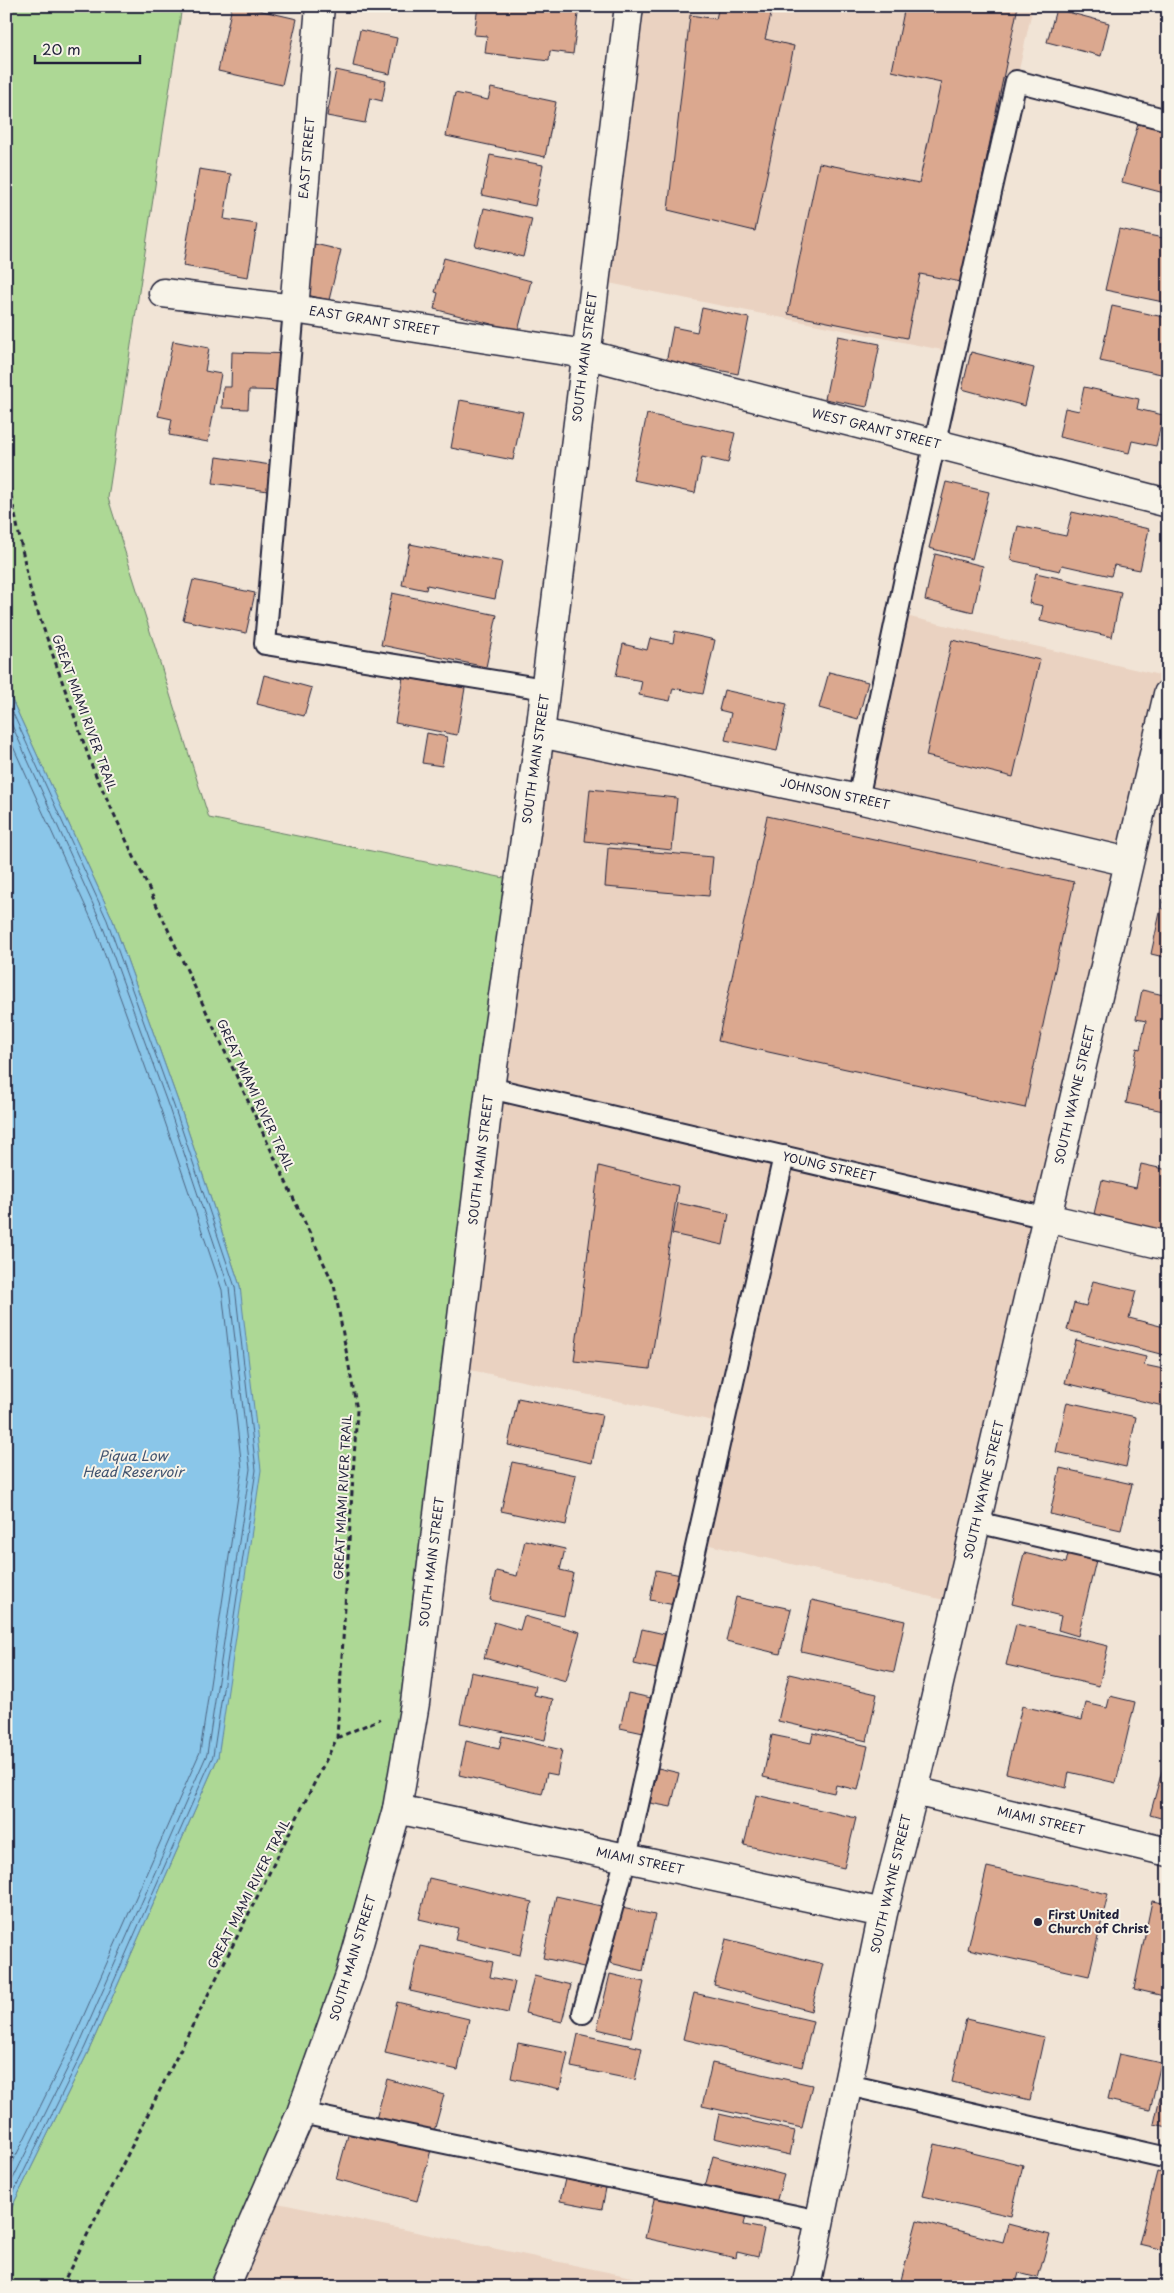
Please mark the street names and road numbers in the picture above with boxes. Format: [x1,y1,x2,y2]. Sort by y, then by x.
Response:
street label: EAST STREET [293,115,319,200]
street label: SOUTH MAIN STREET [567,290,601,423]
street label: EAST GRANT STREET [308,301,441,339]
street label: WEST GRANT STREET [810,403,944,453]
street label: GREAT MIAMI RIVER TRAIL [48,632,122,794]
street label: SOUTH MAIN STREET [517,692,553,825]
street label: JOHNSON STREET [779,773,892,814]
street label: GREAT MIAMI RIVER TRAIL [213,1016,299,1173]
street label: SOUTH WAYNE STREET [1049,1023,1099,1166]
street label: SOUTH MAIN STREET [463,1093,497,1226]
street label: YOUNG STREET [781,1147,878,1186]
street label: GREAT MIAMI RIVER TRAIL [329,1414,355,1580]
street label: SOUTH WAYNE STREET [958,1418,1008,1561]
street label: SOUTH MAIN STREET [414,1495,448,1628]
street label: MIAMI STREET [996,1801,1088,1839]
street label: SOUTH WAYNE STREET [865,1812,915,1955]
street label: GREAT MIAMI RIVER TRAIL [203,1816,294,1971]
street label: MIAMI STREET [595,1842,687,1878]
street label: SOUTH MAIN STREET [324,1892,380,2023]

